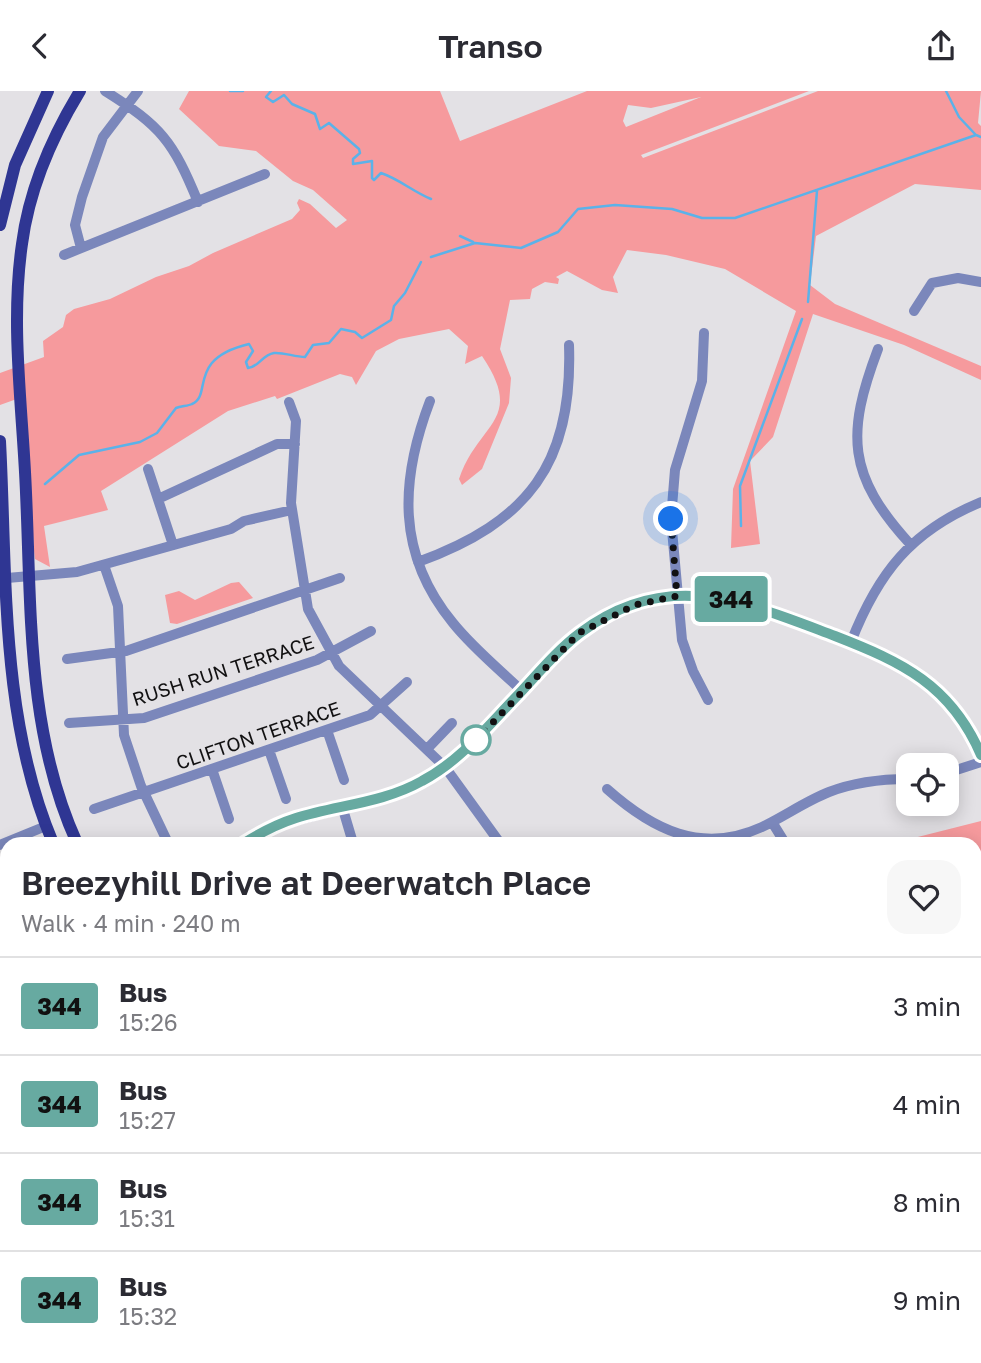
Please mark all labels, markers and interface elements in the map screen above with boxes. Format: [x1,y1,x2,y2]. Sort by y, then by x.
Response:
icon: back [21,27,59,65]
text: Transo [438,27,543,65]
icon: share [922,27,960,65]
your location [653,501,688,536]
line badge: 344 [691,576,771,622]
text: 344 [709,584,753,613]
street label: RUSH RUN TERRACE [129,630,317,710]
street label: CLIFTON TERRACE [173,696,343,774]
unlabelled marker [461,725,491,755]
map controls [896,753,959,816]
button: locate [896,753,959,816]
button: heart [887,860,961,934]
text: Breezyhill Drive at Deerwatch Place [21,863,591,902]
text: Walk · 4 min · 240 m [21,909,241,937]
text: Bus [119,977,167,1008]
text: 344 [37,991,82,1020]
text: 3 min [893,991,961,1022]
text: 15:26 [119,1008,178,1036]
text: Bus [119,1075,167,1106]
text: 344 [37,1089,82,1118]
text: 4 min [893,1089,961,1120]
text: 15:27 [119,1106,176,1134]
text: Bus [119,1173,167,1204]
text: 344 [37,1187,82,1216]
text: 8 min [893,1187,961,1218]
text: 15:31 [119,1204,175,1232]
text: Bus [119,1271,167,1302]
text: 344 [37,1285,82,1314]
text: 9 min [893,1285,961,1316]
text: 15:32 [119,1302,177,1330]

